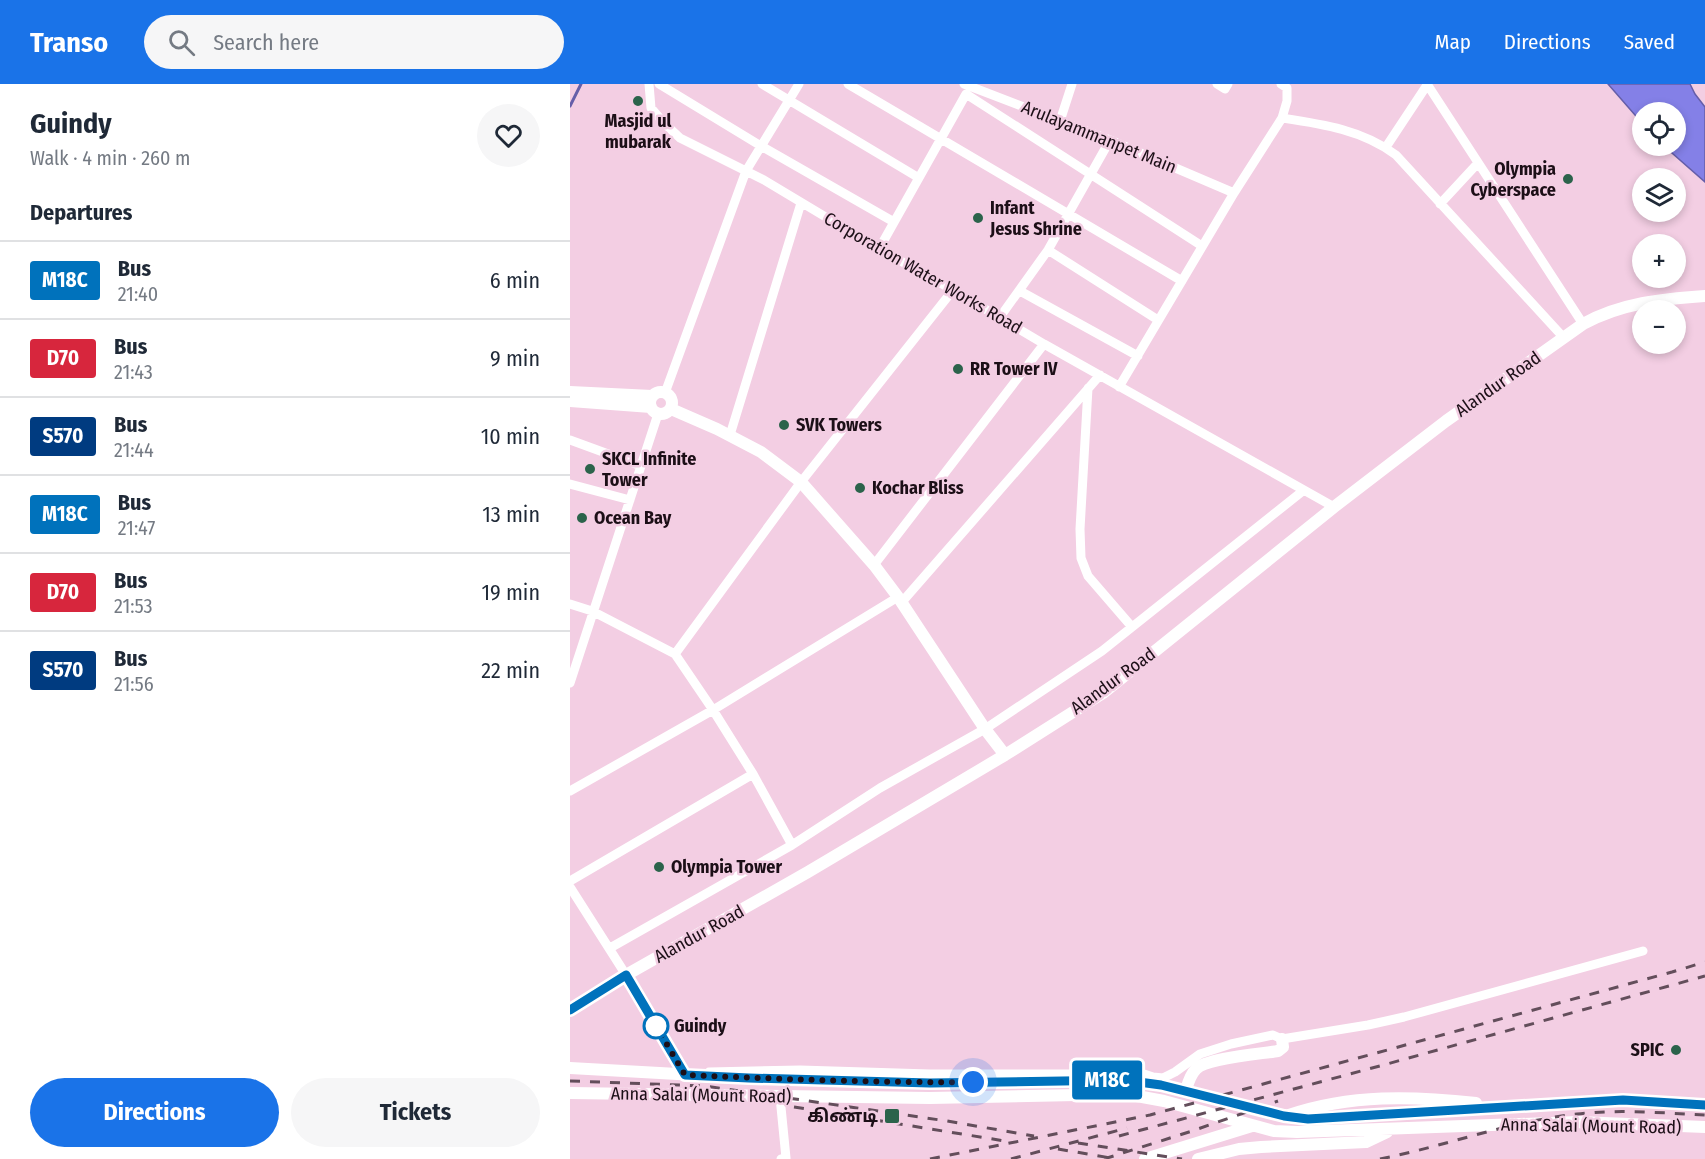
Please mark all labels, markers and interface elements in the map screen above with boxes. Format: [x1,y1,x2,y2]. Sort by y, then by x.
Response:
search box [144,15,564,69]
text: Transo [30,26,108,59]
icon: search [165,26,198,59]
text: Search here [213,29,319,56]
text: Map [1434,29,1471,55]
text: Directions [1504,29,1591,55]
text: Saved [1624,29,1675,55]
marker: Masjid ul mubarak [631,94,645,108]
street label: Arulayammanpet Main [1018,96,1180,178]
map controls [1632,102,1686,354]
button: locate [1632,102,1686,156]
button: heart [477,104,540,167]
text: Guindy [30,107,112,140]
place label: Masjid ul mubarak [605,110,672,153]
text: Walk · 4 min · 260 m [30,146,190,170]
place label: Olympia Cyberspace [1471,158,1556,201]
button: layers [1632,168,1686,222]
marker: Olympia Cyberspace [1561,172,1575,186]
place label: Infant Jesus Shrine [989,197,1082,240]
text: Departures [30,199,132,226]
street label: Corporation Water Works Road [820,207,1026,339]
marker: Infant Jesus Shrine [971,211,985,225]
button: + [1632,234,1686,288]
text: Bus [118,255,151,282]
text: M18C [42,267,88,293]
text: 6 min [490,267,540,294]
text: 21:40 [118,282,158,306]
button: − [1632,300,1686,354]
text: Bus [114,333,147,360]
text: D70 [47,345,79,371]
text: 9 min [490,345,540,372]
street label: Alandur Road [1451,347,1545,421]
place label: RR Tower IV [970,358,1058,380]
text: 21:43 [114,360,153,384]
marker: RR Tower IV [951,362,965,376]
text: Bus [114,411,147,438]
place label: SVK Towers [796,414,882,436]
marker: SVK Towers [777,418,791,432]
text: S570 [43,423,83,449]
text: 10 min [481,423,540,450]
text: 21:44 [114,438,154,462]
place label: SKCL Infinite Tower [602,448,696,491]
marker: SKCL Infinite Tower [583,462,597,476]
place label: Kochar Bliss [872,477,964,499]
marker: Kochar Bliss [853,481,867,495]
text: Bus [118,489,151,516]
text: M18C [42,501,88,527]
text: 13 min [482,501,540,528]
place label: Ocean Bay [594,507,672,529]
marker: Ocean Bay [575,511,589,525]
text: 21:47 [118,516,155,540]
text: Bus [114,567,147,594]
text: D70 [47,579,79,605]
text: 19 min [482,579,540,606]
text: 21:53 [114,594,153,618]
street label: Alandur Road [1066,643,1160,719]
text: Bus [114,645,147,672]
text: S570 [43,657,83,683]
text: 22 min [481,657,540,684]
text: 21:56 [114,672,154,696]
place label: Olympia Tower [671,856,782,878]
marker: Olympia Tower [652,860,666,874]
street label: Alandur Road [650,900,748,968]
marker: Guindy [643,1013,669,1039]
place label: Guindy [674,1015,727,1037]
place label: SPIC [1631,1039,1665,1061]
marker: SPIC [1669,1043,1683,1057]
line badge: M18C [1065,1060,1149,1100]
your location [958,1067,988,1097]
text: M18C [1084,1067,1130,1093]
button: Directions [30,1078,279,1147]
button: Tickets [291,1078,540,1147]
street label: Anna Salai (Mount Road) [611,1082,791,1108]
place label: கிண்டி [807,1105,878,1128]
marker: கிண்டி [883,1107,901,1125]
street label: Anna Salai (Mount Road) [1501,1113,1681,1139]

